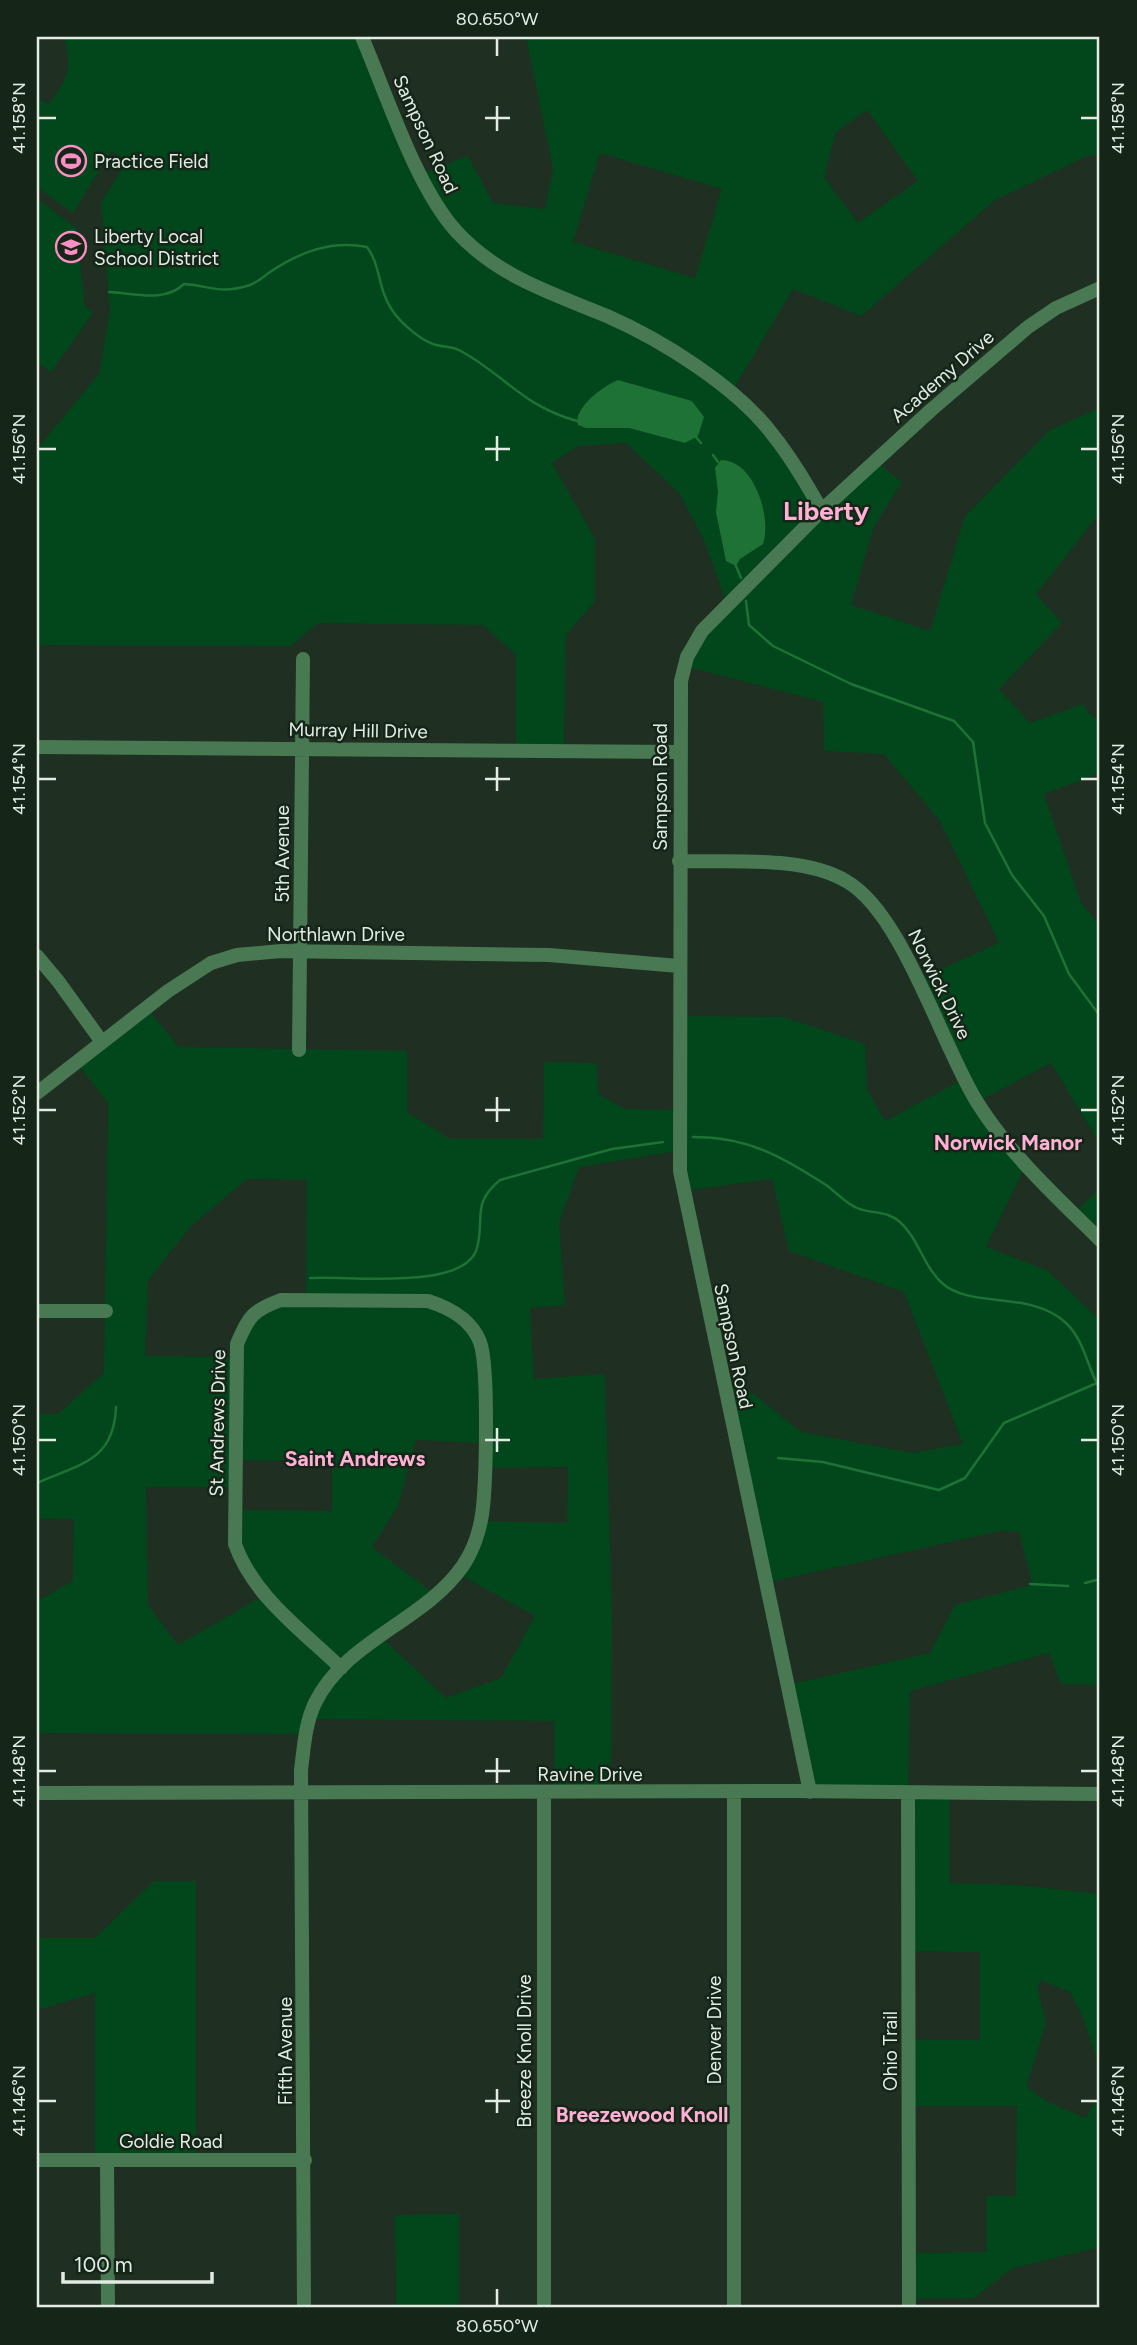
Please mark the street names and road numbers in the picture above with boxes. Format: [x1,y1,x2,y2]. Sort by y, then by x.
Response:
street label: Sampson Road [388,71,463,197]
street label: Academy Drive [886,325,999,427]
street label: Murray Hill Drive [288,718,428,743]
street label: Sampson Road [649,723,672,851]
street label: 5th Avenue [271,805,294,903]
street label: Northlawn Drive [267,923,405,946]
street label: Norwick Drive [903,925,976,1043]
street label: Sampson Road [709,1281,758,1411]
street label: St Andrews Drive [205,1349,230,1497]
street label: Ravine Drive [537,1763,643,1786]
street label: Breeze Knoll Drive [513,1974,536,2128]
street label: Denver Drive [703,1976,726,2085]
street label: Fifth Avenue [274,1997,297,2105]
street label: Ohio Trail [879,2011,902,2091]
street label: Goldie Road [119,2130,223,2153]

